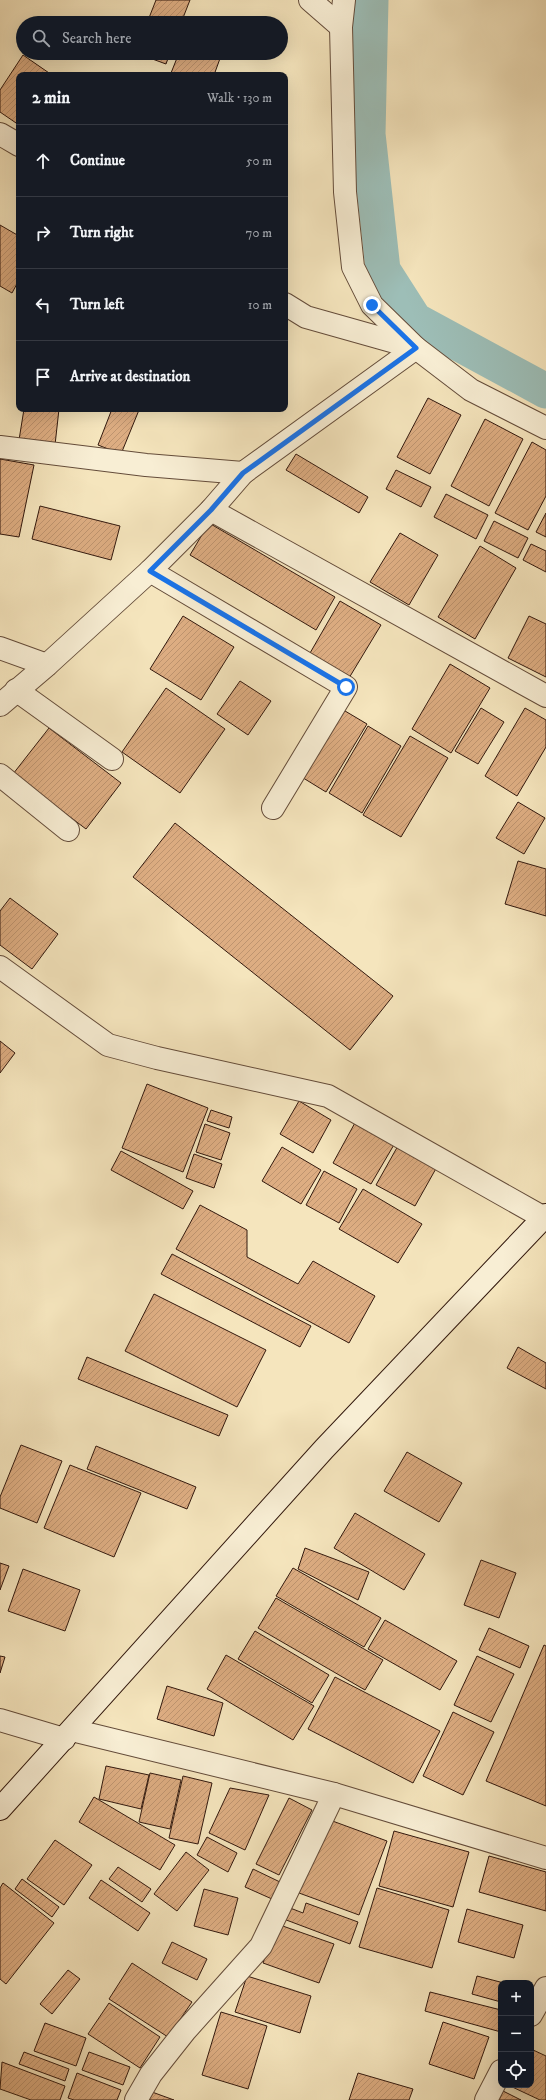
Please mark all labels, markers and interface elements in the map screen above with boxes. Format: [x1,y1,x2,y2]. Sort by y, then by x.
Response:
search box [16,16,288,60]
icon: search [30,27,52,49]
text: Search here [62,29,131,48]
text: 2 min [32,87,70,109]
text: Walk · 130 m [207,90,272,106]
icon: ahead [32,150,54,172]
text: Continue [70,151,125,170]
text: 50 m [246,153,272,169]
icon: right [32,222,54,244]
text: Turn right [70,223,133,242]
text: 70 m [246,225,272,241]
icon: left [32,294,54,316]
text: Turn left [70,295,124,314]
route end [363,296,381,314]
text: 10 m [248,297,272,313]
icon: arrive [32,366,54,388]
text: Arrive at destination [70,367,190,386]
route start [337,678,355,696]
map controls [498,1980,534,2088]
button: + [498,1980,534,2016]
button: − [498,2016,534,2052]
button: locate [498,2052,534,2088]

